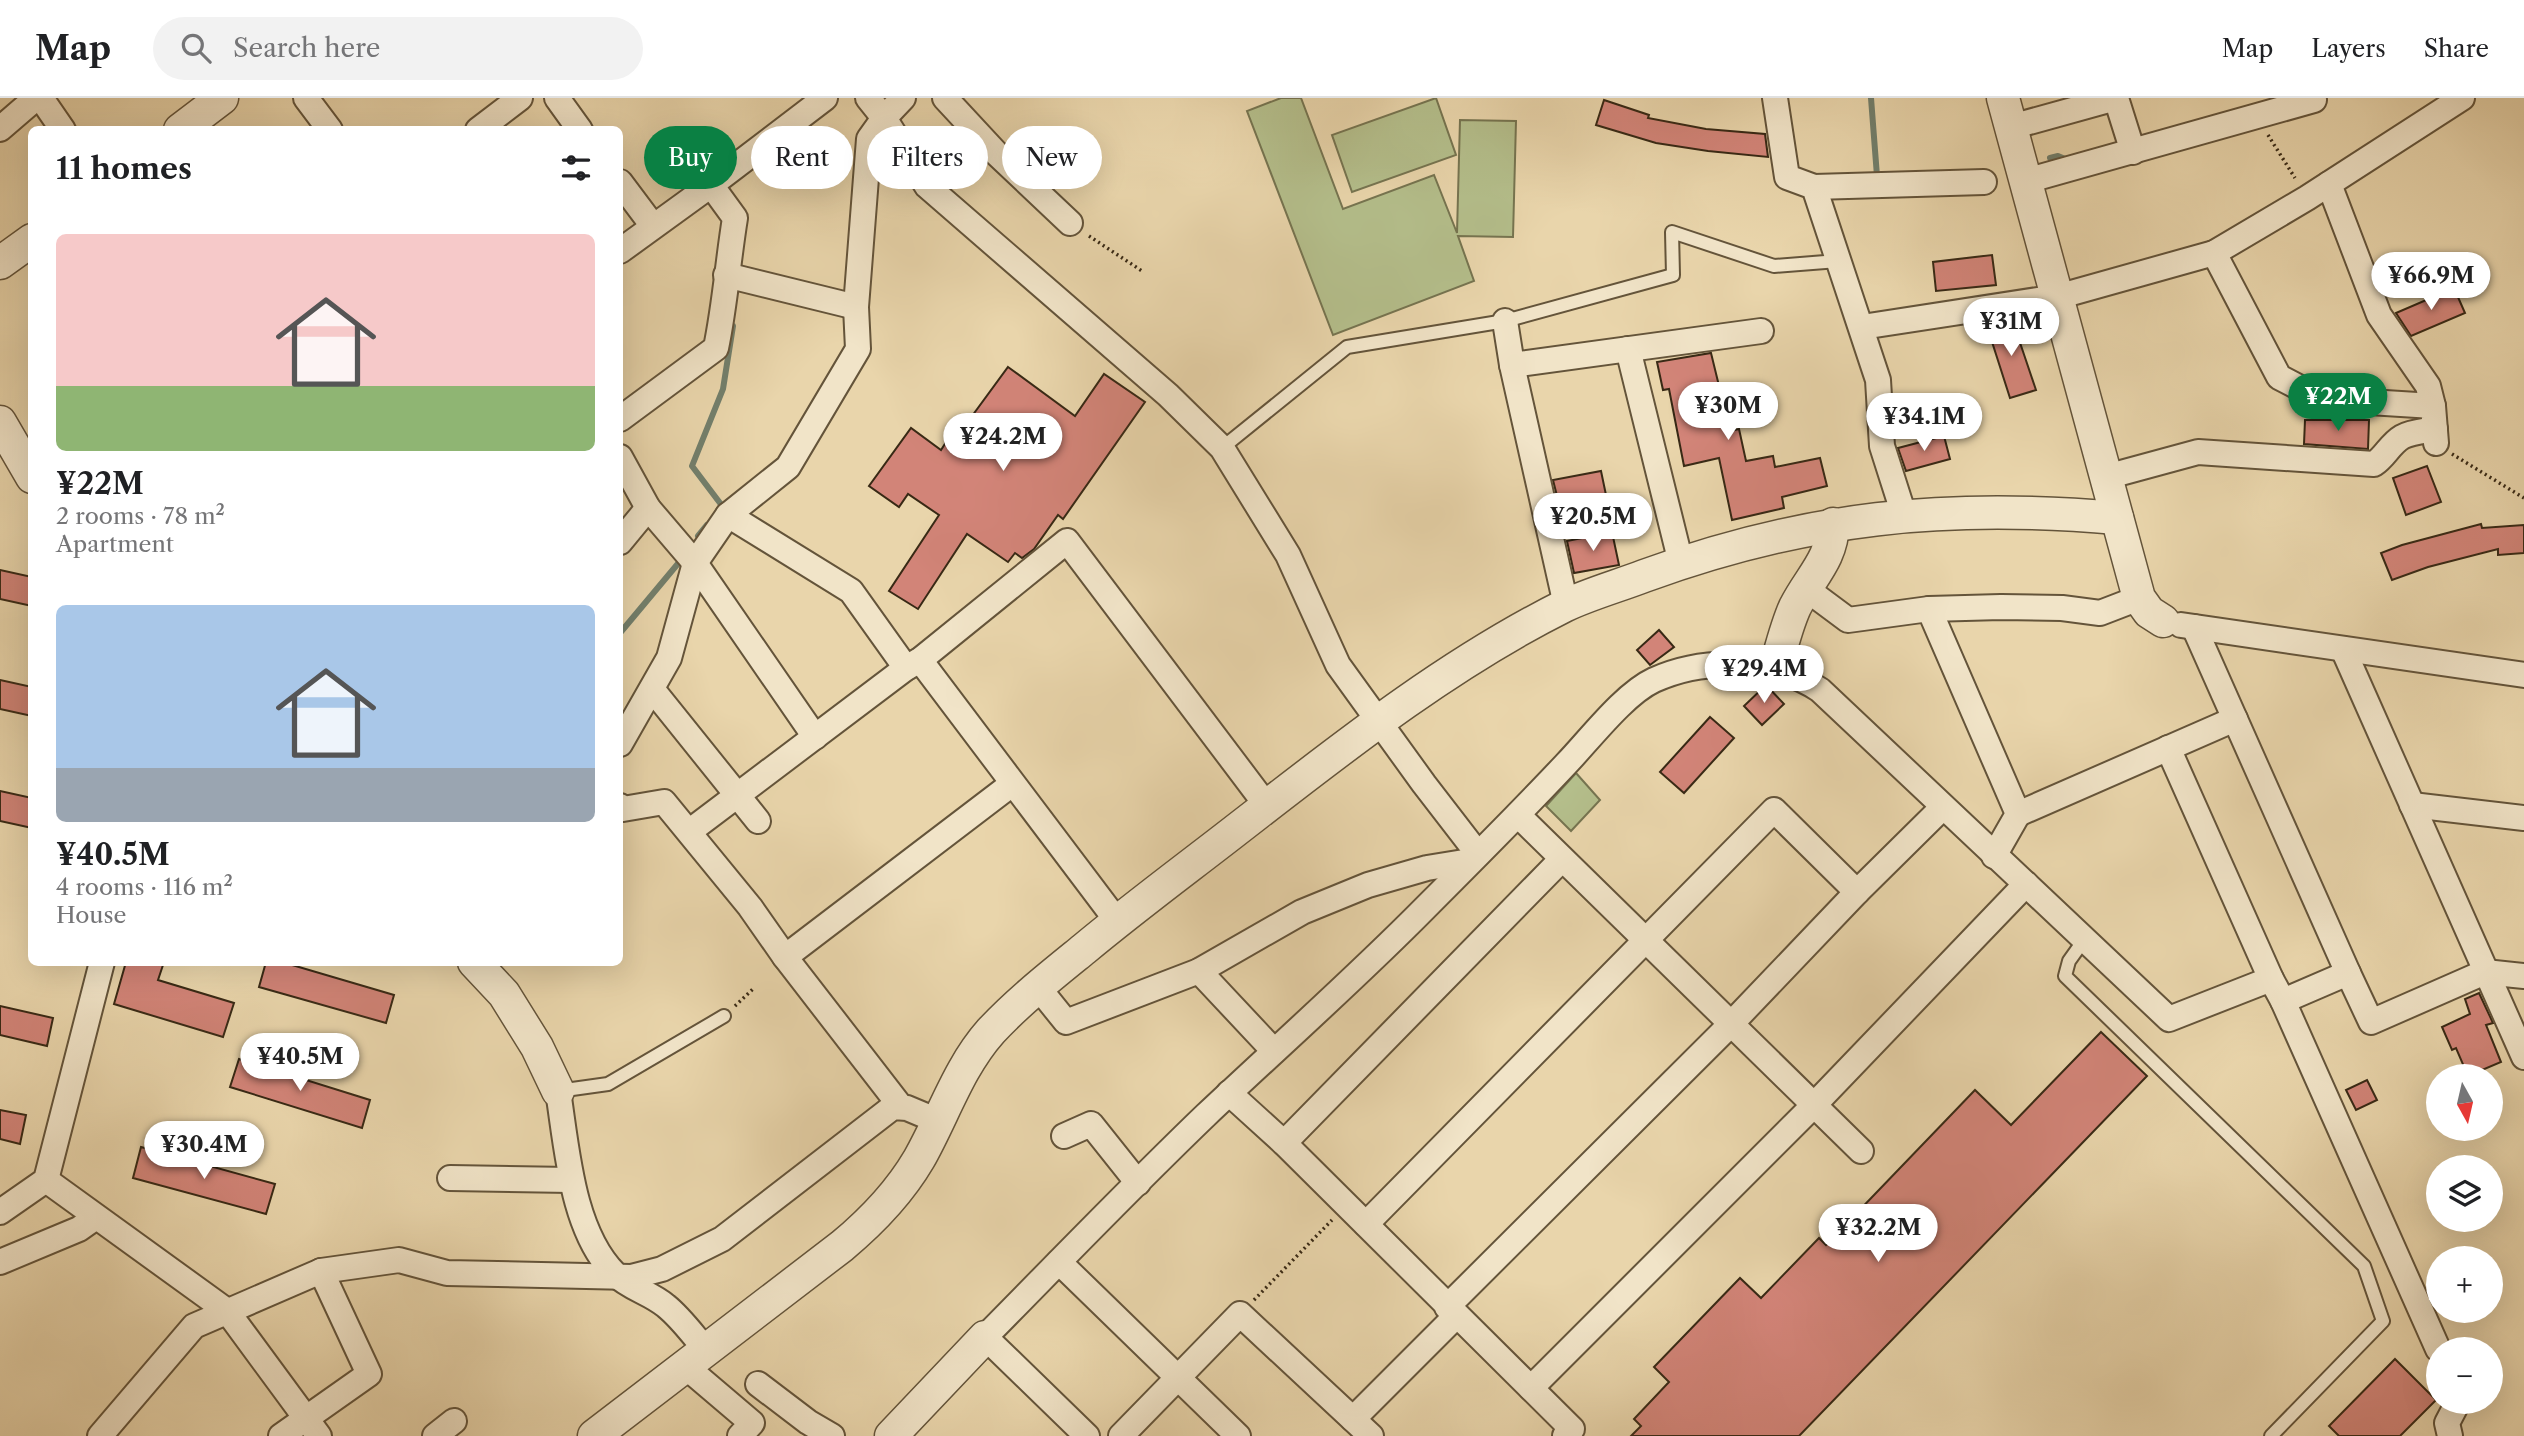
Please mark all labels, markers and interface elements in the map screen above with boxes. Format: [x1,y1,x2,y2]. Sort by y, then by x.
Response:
search box [153,17,643,80]
text: Map [35,28,111,69]
icon: search [177,29,215,67]
text: Search here [233,32,380,64]
text: Map [2222,34,2273,63]
text: Layers [2311,34,2386,63]
text: Share [2424,34,2489,63]
chip: Buy [644,126,737,189]
chip: Rent [751,126,853,189]
chip: Filters [867,126,988,189]
chip: New [1002,126,1102,189]
icon: filters [557,149,595,187]
text: 11 homes [56,150,192,187]
pin: ¥66.9M [2374,252,2488,312]
text: ¥66.9M [2387,261,2475,289]
icon: home [263,279,389,405]
pin: ¥31M [1970,299,2052,358]
text: ¥31M [1979,307,2043,335]
pin: ¥22M [2297,374,2379,433]
pin: ¥30M [1687,382,1769,442]
text: ¥22M [2304,382,2372,410]
text: ¥30M [1694,391,1762,419]
pin: ¥34.1M [1867,394,1981,453]
text: ¥34.1M [1882,402,1966,430]
pin: ¥24.2M [946,414,1060,473]
text: ¥24.2M [959,422,1047,450]
text: ¥22M [56,465,144,502]
pin: ¥20.5M [1536,494,1650,553]
text: 2 rooms · 78 m² [56,502,225,530]
text: ¥20.5M [1549,502,1637,530]
text: Apartment [56,530,174,558]
pin: ¥29.4M [1707,646,1821,705]
icon: home [263,650,389,776]
text: ¥29.4M [1721,654,1807,682]
text: ¥40.5M [56,836,170,873]
text: 4 rooms · 116 m² [56,873,233,901]
text: House [56,901,126,929]
pin: ¥40.5M [243,1034,357,1093]
text: ¥40.5M [256,1042,344,1070]
north arrow [2426,1064,2502,1141]
map controls [2426,1064,2503,1414]
pin: ¥30.4M [147,1122,261,1181]
text: ¥30.4M [160,1130,248,1158]
button: layers [2426,1155,2503,1232]
pin: ¥32.2M [1821,1204,1935,1264]
text: ¥32.2M [1835,1213,1921,1241]
button: + [2426,1246,2503,1323]
button: − [2426,1337,2503,1414]

